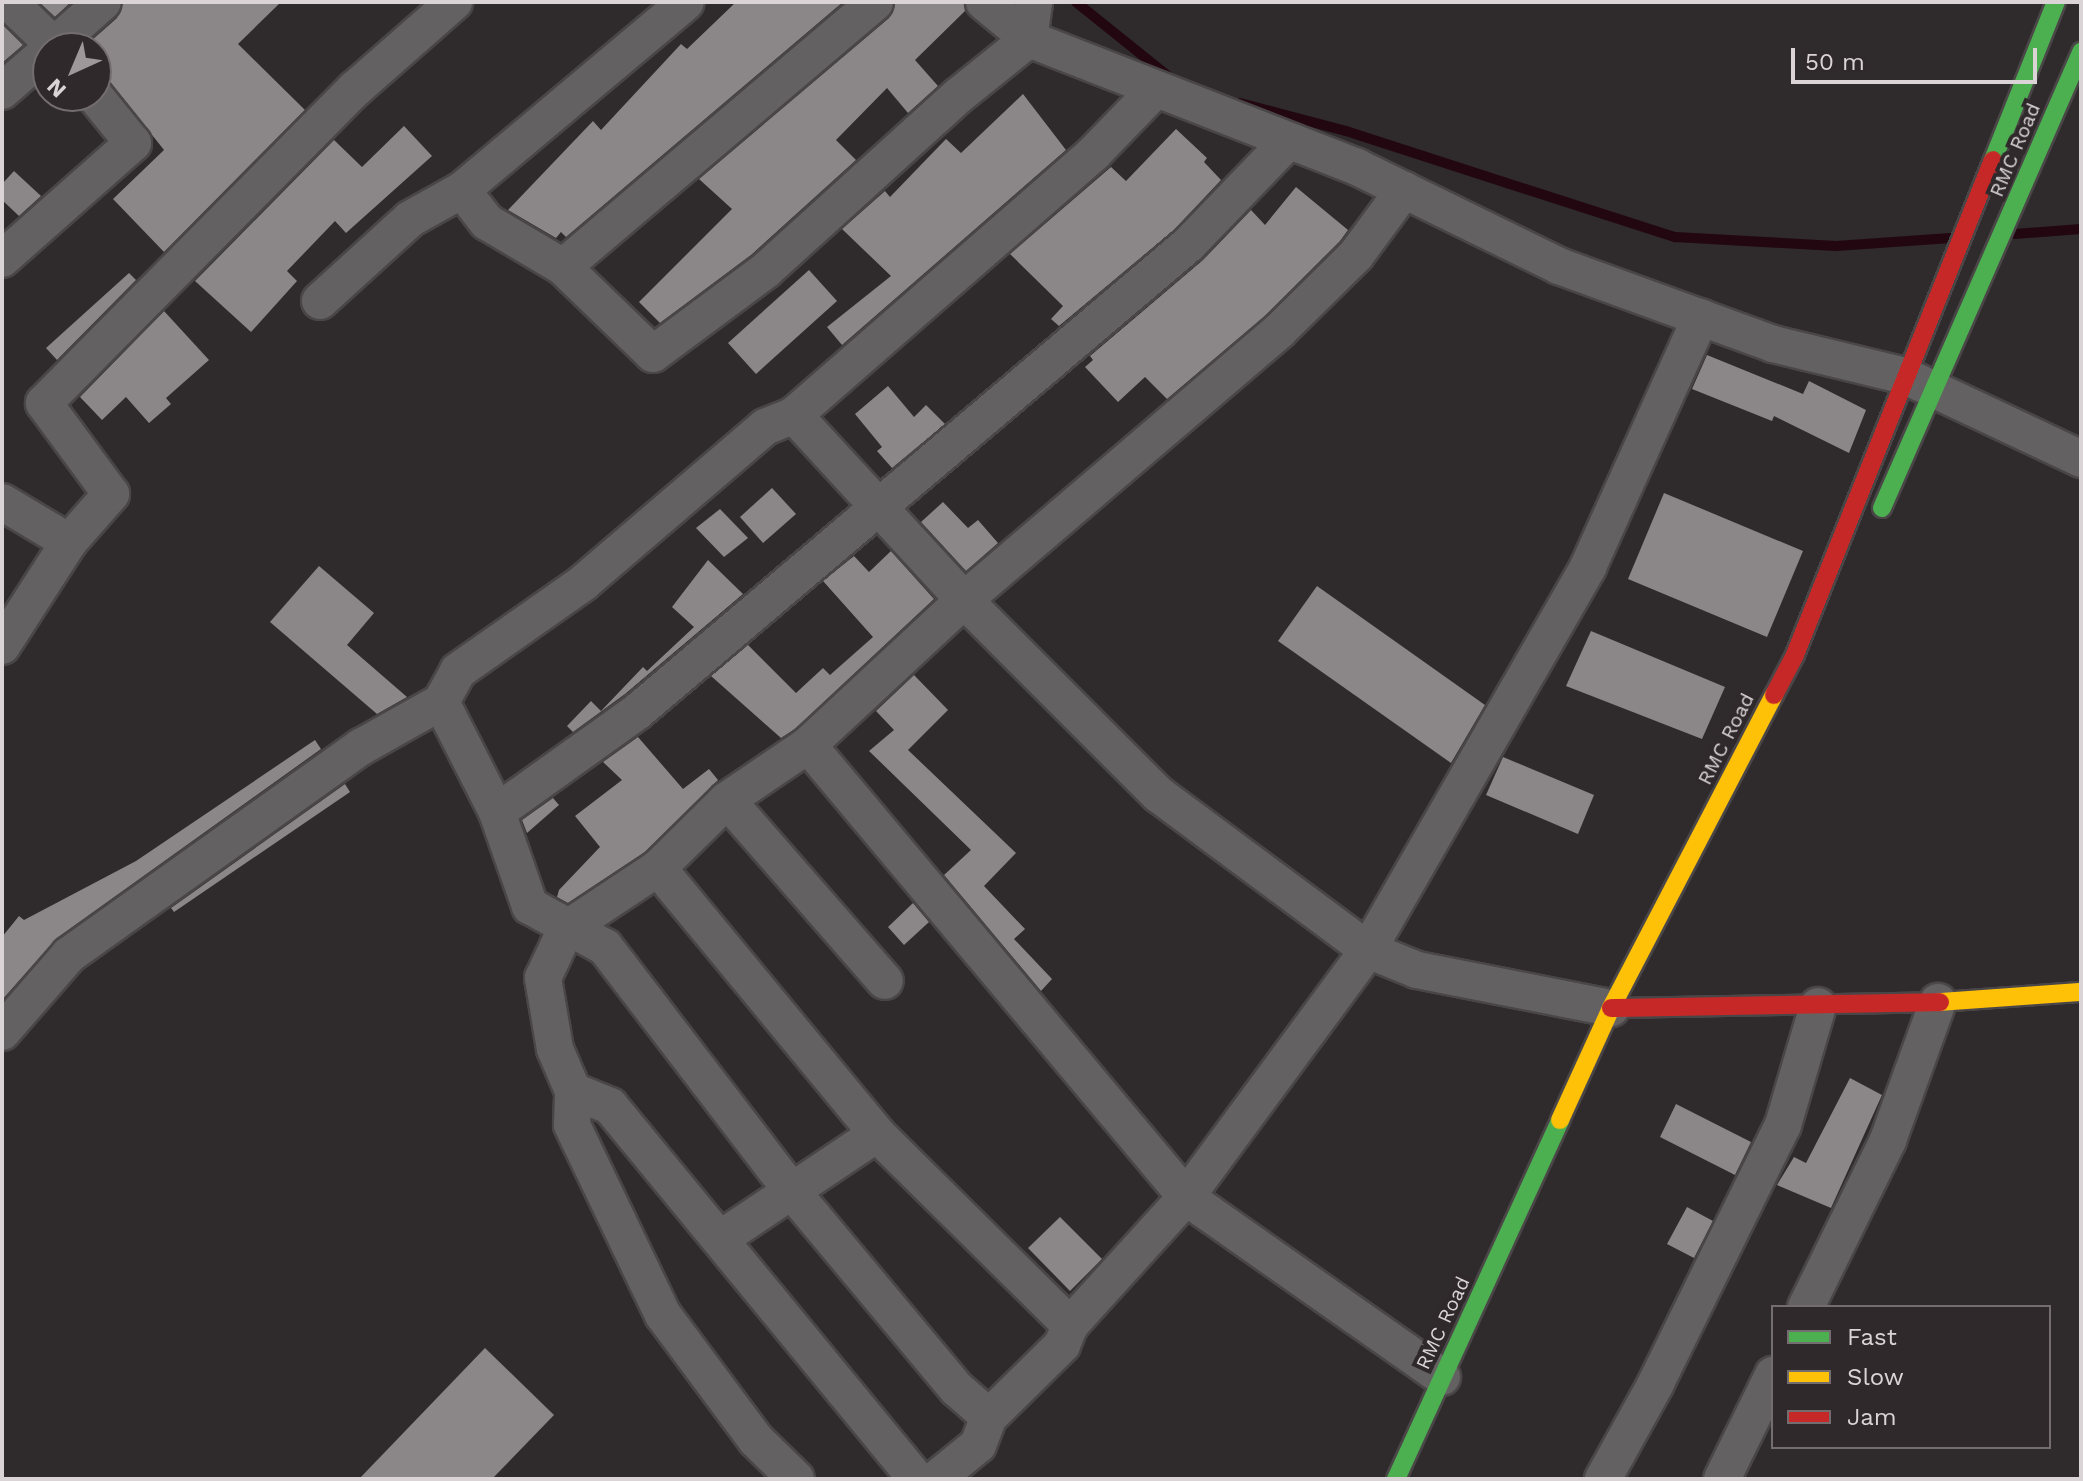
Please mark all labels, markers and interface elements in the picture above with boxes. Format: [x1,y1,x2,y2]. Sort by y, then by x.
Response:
north arrow [32,32,112,112]
scale bar [1795,32,2041,82]
text: 50 m [1805,48,1865,76]
text: N [42,74,71,103]
street label: RMC Road [1984,99,2046,201]
street label: RMC Road [1693,689,1759,789]
street label: RMC Road [1411,1273,1475,1373]
legend [1771,1305,2051,1449]
text: Fast [1847,1323,1897,1351]
text: Slow [1847,1363,1904,1391]
text: Jam [1847,1403,1897,1431]

